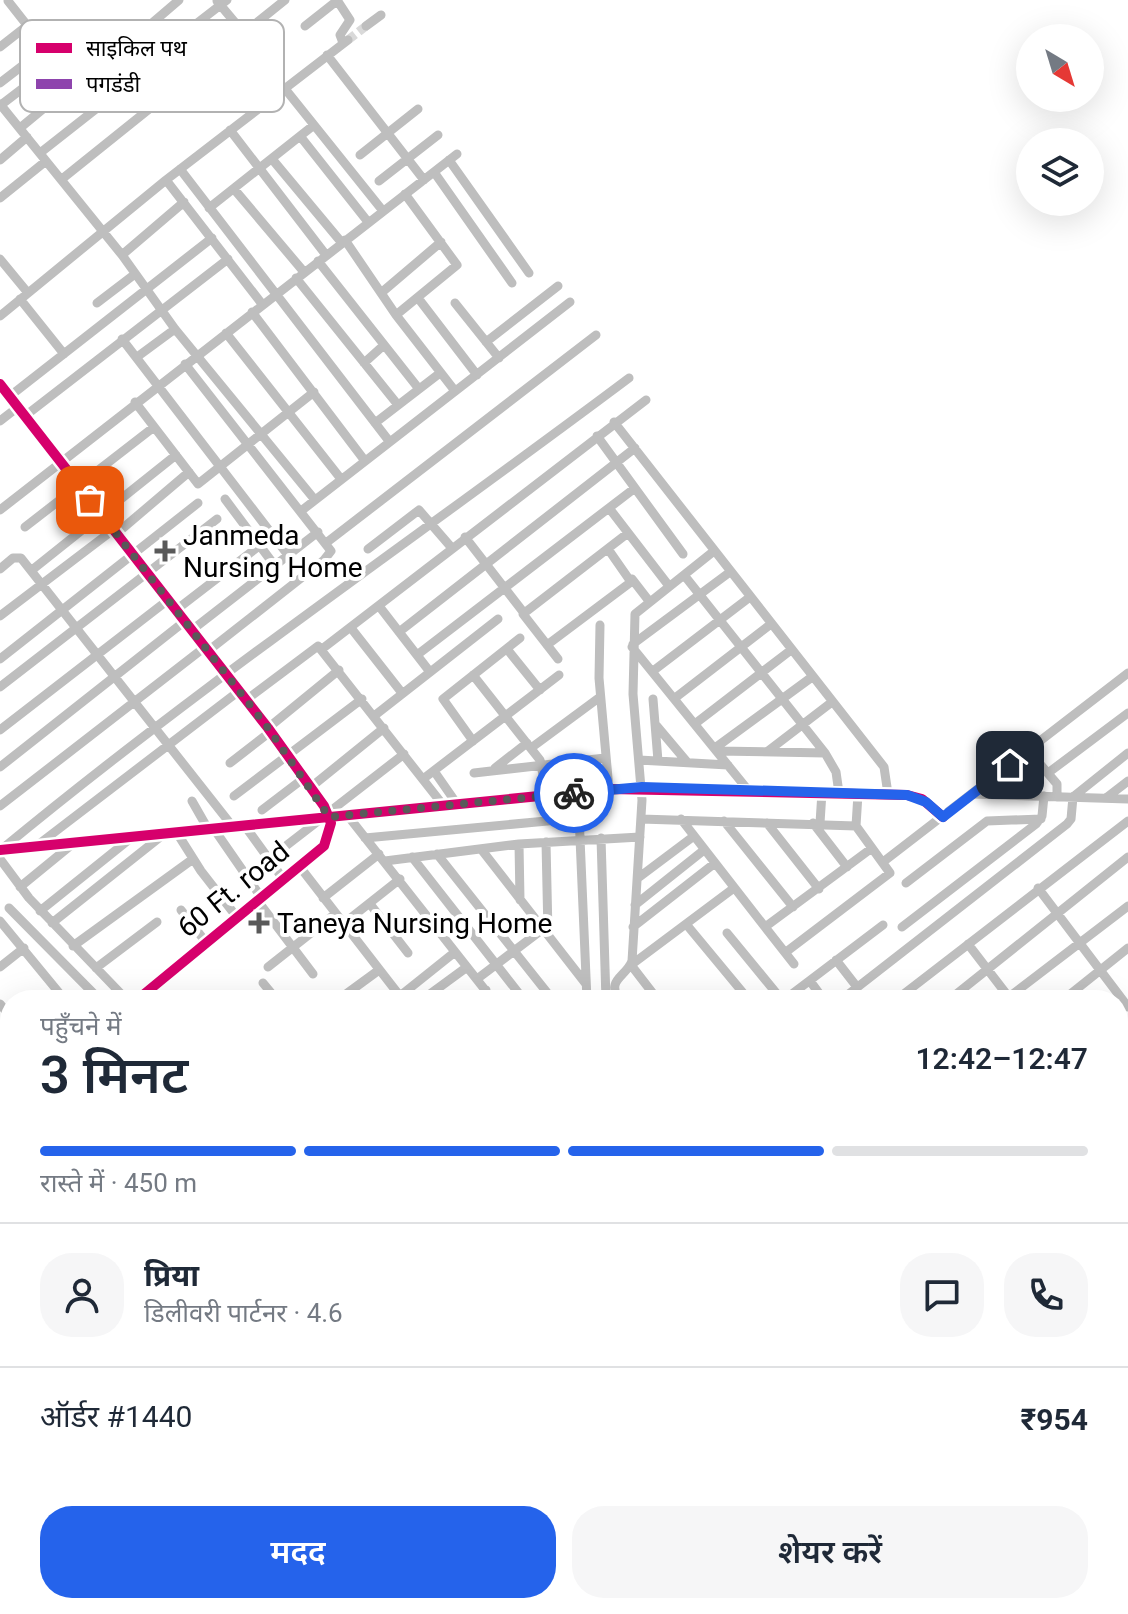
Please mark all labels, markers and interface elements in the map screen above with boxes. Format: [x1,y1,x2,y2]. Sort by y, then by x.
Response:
legend [20,20,284,112]
north arrow [1016,24,1104,112]
map controls [1016,24,1104,216]
text: साइकिल पथ [86,36,188,61]
text: पगडंडी [86,72,140,97]
button: layers [1016,128,1104,216]
pin [56,466,124,534]
icon: bag [68,478,112,522]
place label: Janmeda Nursing Home [183,519,363,584]
marker: Janmeda Nursing Home [154,540,176,562]
pin [976,731,1044,799]
icon: home [988,743,1032,787]
courier [534,753,614,833]
icon: bike [552,771,596,815]
street label: 60 Ft. road [171,835,296,944]
place label: Taneya Nursing Home [277,907,552,940]
marker: Taneya Nursing Home [248,912,270,934]
text: पहुँचने में [40,1011,122,1041]
text: 12:42–12:47 [915,1041,1088,1076]
text: 3 मिनट [40,1045,188,1106]
text: रास्ते में · 450 m [40,1168,197,1198]
button: person [40,1253,124,1337]
button: chat [900,1253,984,1337]
button: phone [1004,1253,1088,1337]
text: प्रिया [144,1258,199,1293]
text: डिलीवरी पार्टनर · 4.6 [144,1298,343,1328]
text: ऑर्डर #1440 [40,1399,192,1434]
text: ₹954 [1021,1402,1088,1437]
button: मदद [40,1506,556,1598]
button: शेयर करें [572,1506,1088,1598]

